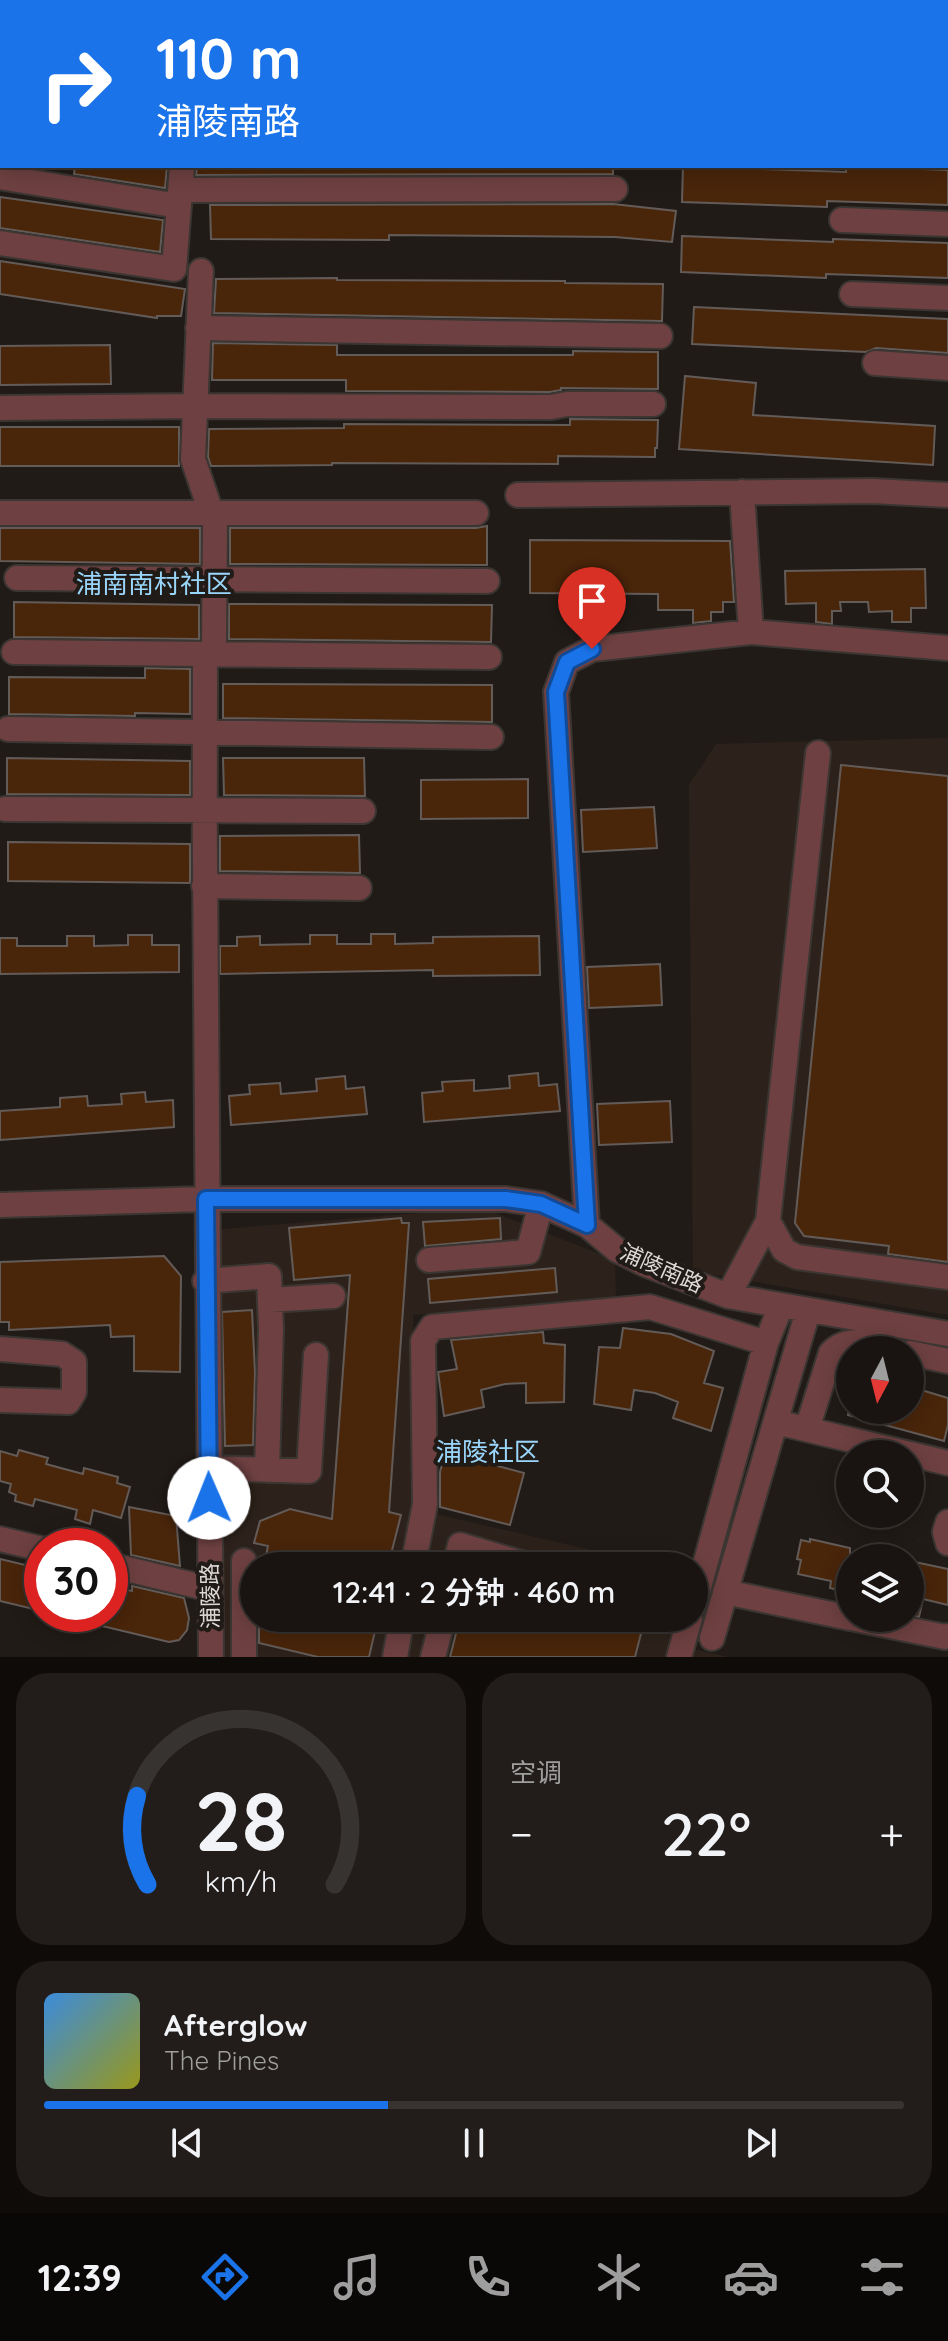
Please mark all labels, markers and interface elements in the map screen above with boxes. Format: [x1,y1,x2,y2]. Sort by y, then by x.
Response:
text: 110 m [156,23,301,93]
icon: right [24,32,128,136]
text: 浦陵南路 [156,98,300,143]
district label: 浦南南村社区 [76,567,232,600]
pin [558,567,626,649]
icon: arrive [570,579,614,623]
street label: 浦陵南路 [616,1237,708,1299]
north arrow [836,1336,924,1424]
map controls [836,1336,924,1632]
district label: 浦陵社区 [436,1435,540,1468]
button: search [836,1440,924,1528]
position arrow [167,1456,251,1540]
speed limit sign: 30 [24,1528,128,1632]
button: layers [836,1544,924,1632]
street label: 浦陵路 [195,1563,225,1629]
text: 12:41 · 2 分钟 · 460 m [333,1573,615,1611]
text: 空调 [510,1756,562,1789]
text: 28 [195,1768,287,1872]
text: 22° [661,1796,751,1871]
text: − [510,1806,533,1861]
text: + [879,1806,904,1861]
text: km/h [205,1863,277,1899]
text: Afterglow [164,2006,307,2044]
text: The Pines [164,2044,279,2077]
icon: previous [165,2121,209,2165]
icon: pause [452,2121,496,2165]
icon: next [739,2121,783,2165]
icon: directions [197,2249,253,2305]
icon: music [329,2249,385,2305]
icon: phone [460,2249,516,2305]
icon: climate [591,2249,647,2305]
icon: car [723,2249,779,2305]
icon: filters [854,2249,910,2305]
text: 12:39 [38,2255,122,2300]

